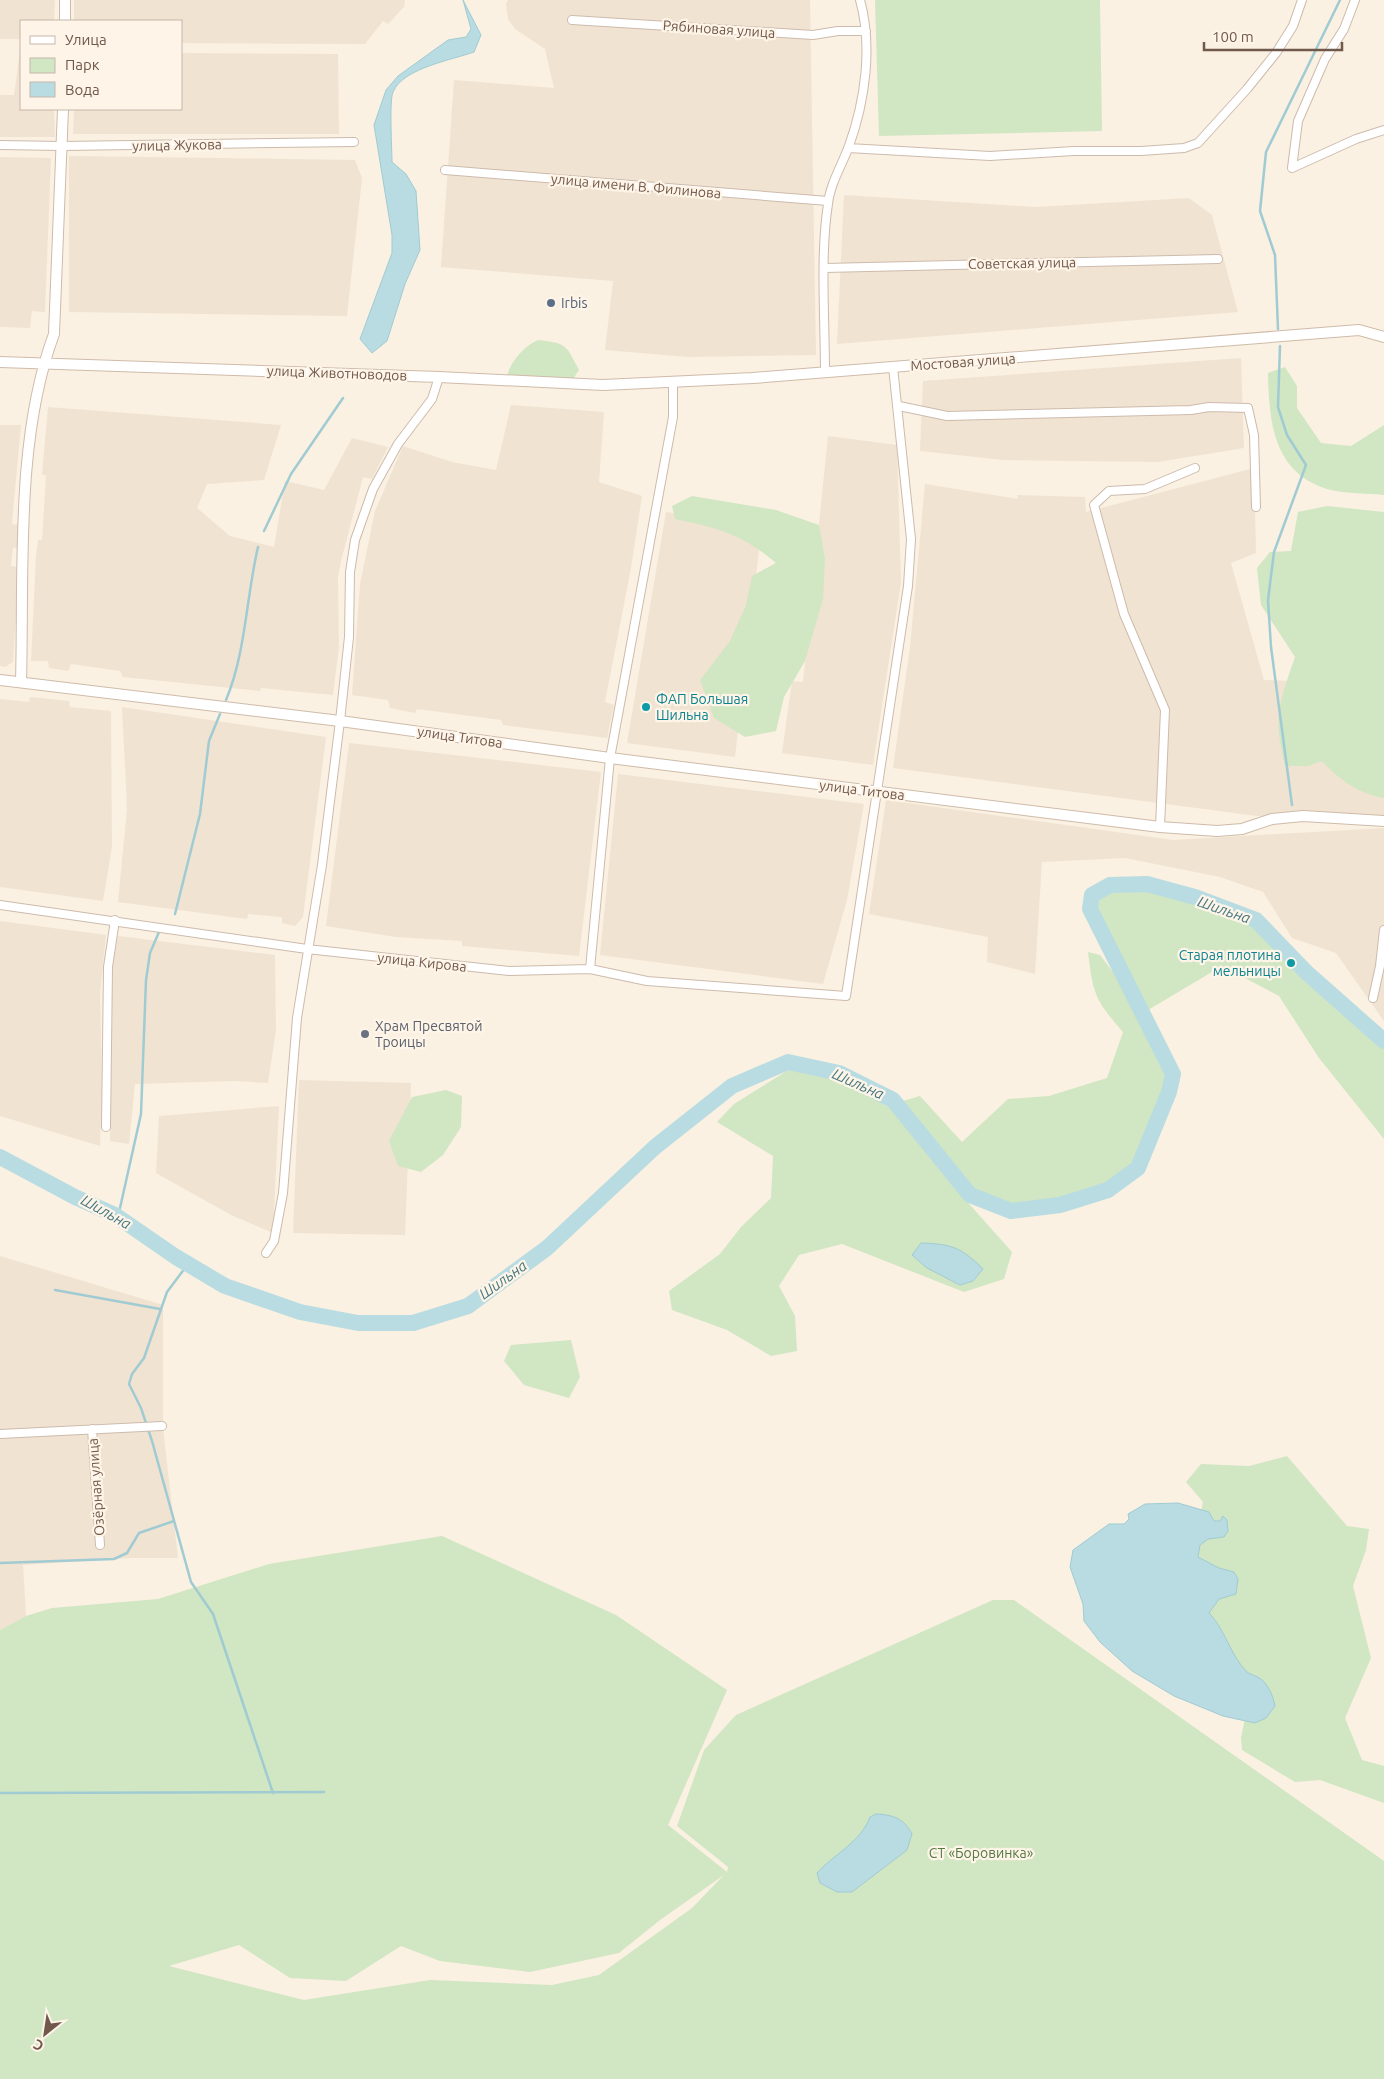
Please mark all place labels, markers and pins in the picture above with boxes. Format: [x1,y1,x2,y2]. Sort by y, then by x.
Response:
place label: Irbis [561,295,588,311]
marker: Irbis [545,297,557,309]
place label: ФАП Большая Шильна [656,691,748,723]
marker: ФАП Большая Шильна [640,701,652,713]
place label: Старая плотина мельницы [1179,947,1281,979]
marker: Старая плотина мельницы [1285,957,1297,969]
place label: Храм Пресвятой Троицы [375,1018,482,1050]
marker: Храм Пресвятой Троицы [359,1028,371,1040]

